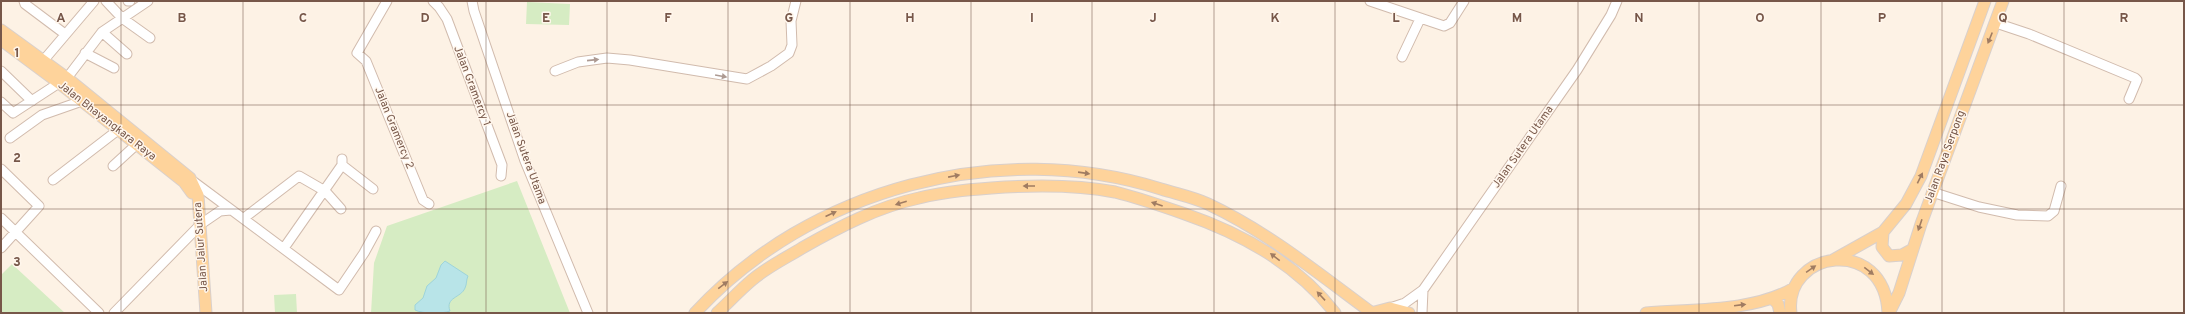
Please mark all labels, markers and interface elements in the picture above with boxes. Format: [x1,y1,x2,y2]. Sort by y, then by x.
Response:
text: A [56,11,66,27]
text: B [178,11,187,27]
text: C [299,11,307,27]
text: D [420,11,430,27]
text: E [542,11,550,27]
text: F [664,11,672,27]
text: G [785,11,794,27]
text: H [905,11,915,27]
text: I [1030,11,1034,27]
text: J [1149,11,1157,27]
text: K [1270,11,1280,27]
text: L [1392,11,1400,27]
text: M [1512,11,1522,27]
text: N [1634,11,1644,27]
text: O [1755,11,1765,27]
text: P [1878,11,1887,27]
text: Q [1998,11,2008,27]
text: R [2120,11,2129,27]
one-way arrow [1986,32,1992,44]
street label: Jalan Gramercy 1 [450,44,494,128]
text: 1 [14,46,20,62]
one-way arrow [587,56,599,63]
one-way arrow [715,73,727,79]
street label: Jalan Bhayangkara Raya [55,78,159,164]
street label: Jalan Gramercy 2 [371,85,417,171]
street label: Jalan Sutera Utama [1489,103,1557,191]
street label: Jalan Raya Serpong [1922,109,1968,205]
street label: Jalan Sutera Utama [503,110,549,206]
text: 2 [13,151,21,167]
one-way arrow [1078,169,1090,176]
one-way arrow [948,172,961,178]
one-way arrow [1917,172,1923,184]
one-way arrow [1022,183,1035,189]
one-way arrow [894,200,906,206]
street label: Jalan Jalur Sutera [191,201,211,292]
one-way arrow [1151,201,1163,207]
one-way arrow [825,211,836,217]
one-way arrow [1917,220,1923,232]
one-way arrow [1270,253,1281,262]
text: 3 [13,255,21,271]
one-way arrow [1806,265,1817,273]
one-way arrow [1864,266,1875,275]
one-way arrow [717,281,728,290]
one-way arrow [1317,291,1326,301]
one-way arrow [1734,302,1746,308]

